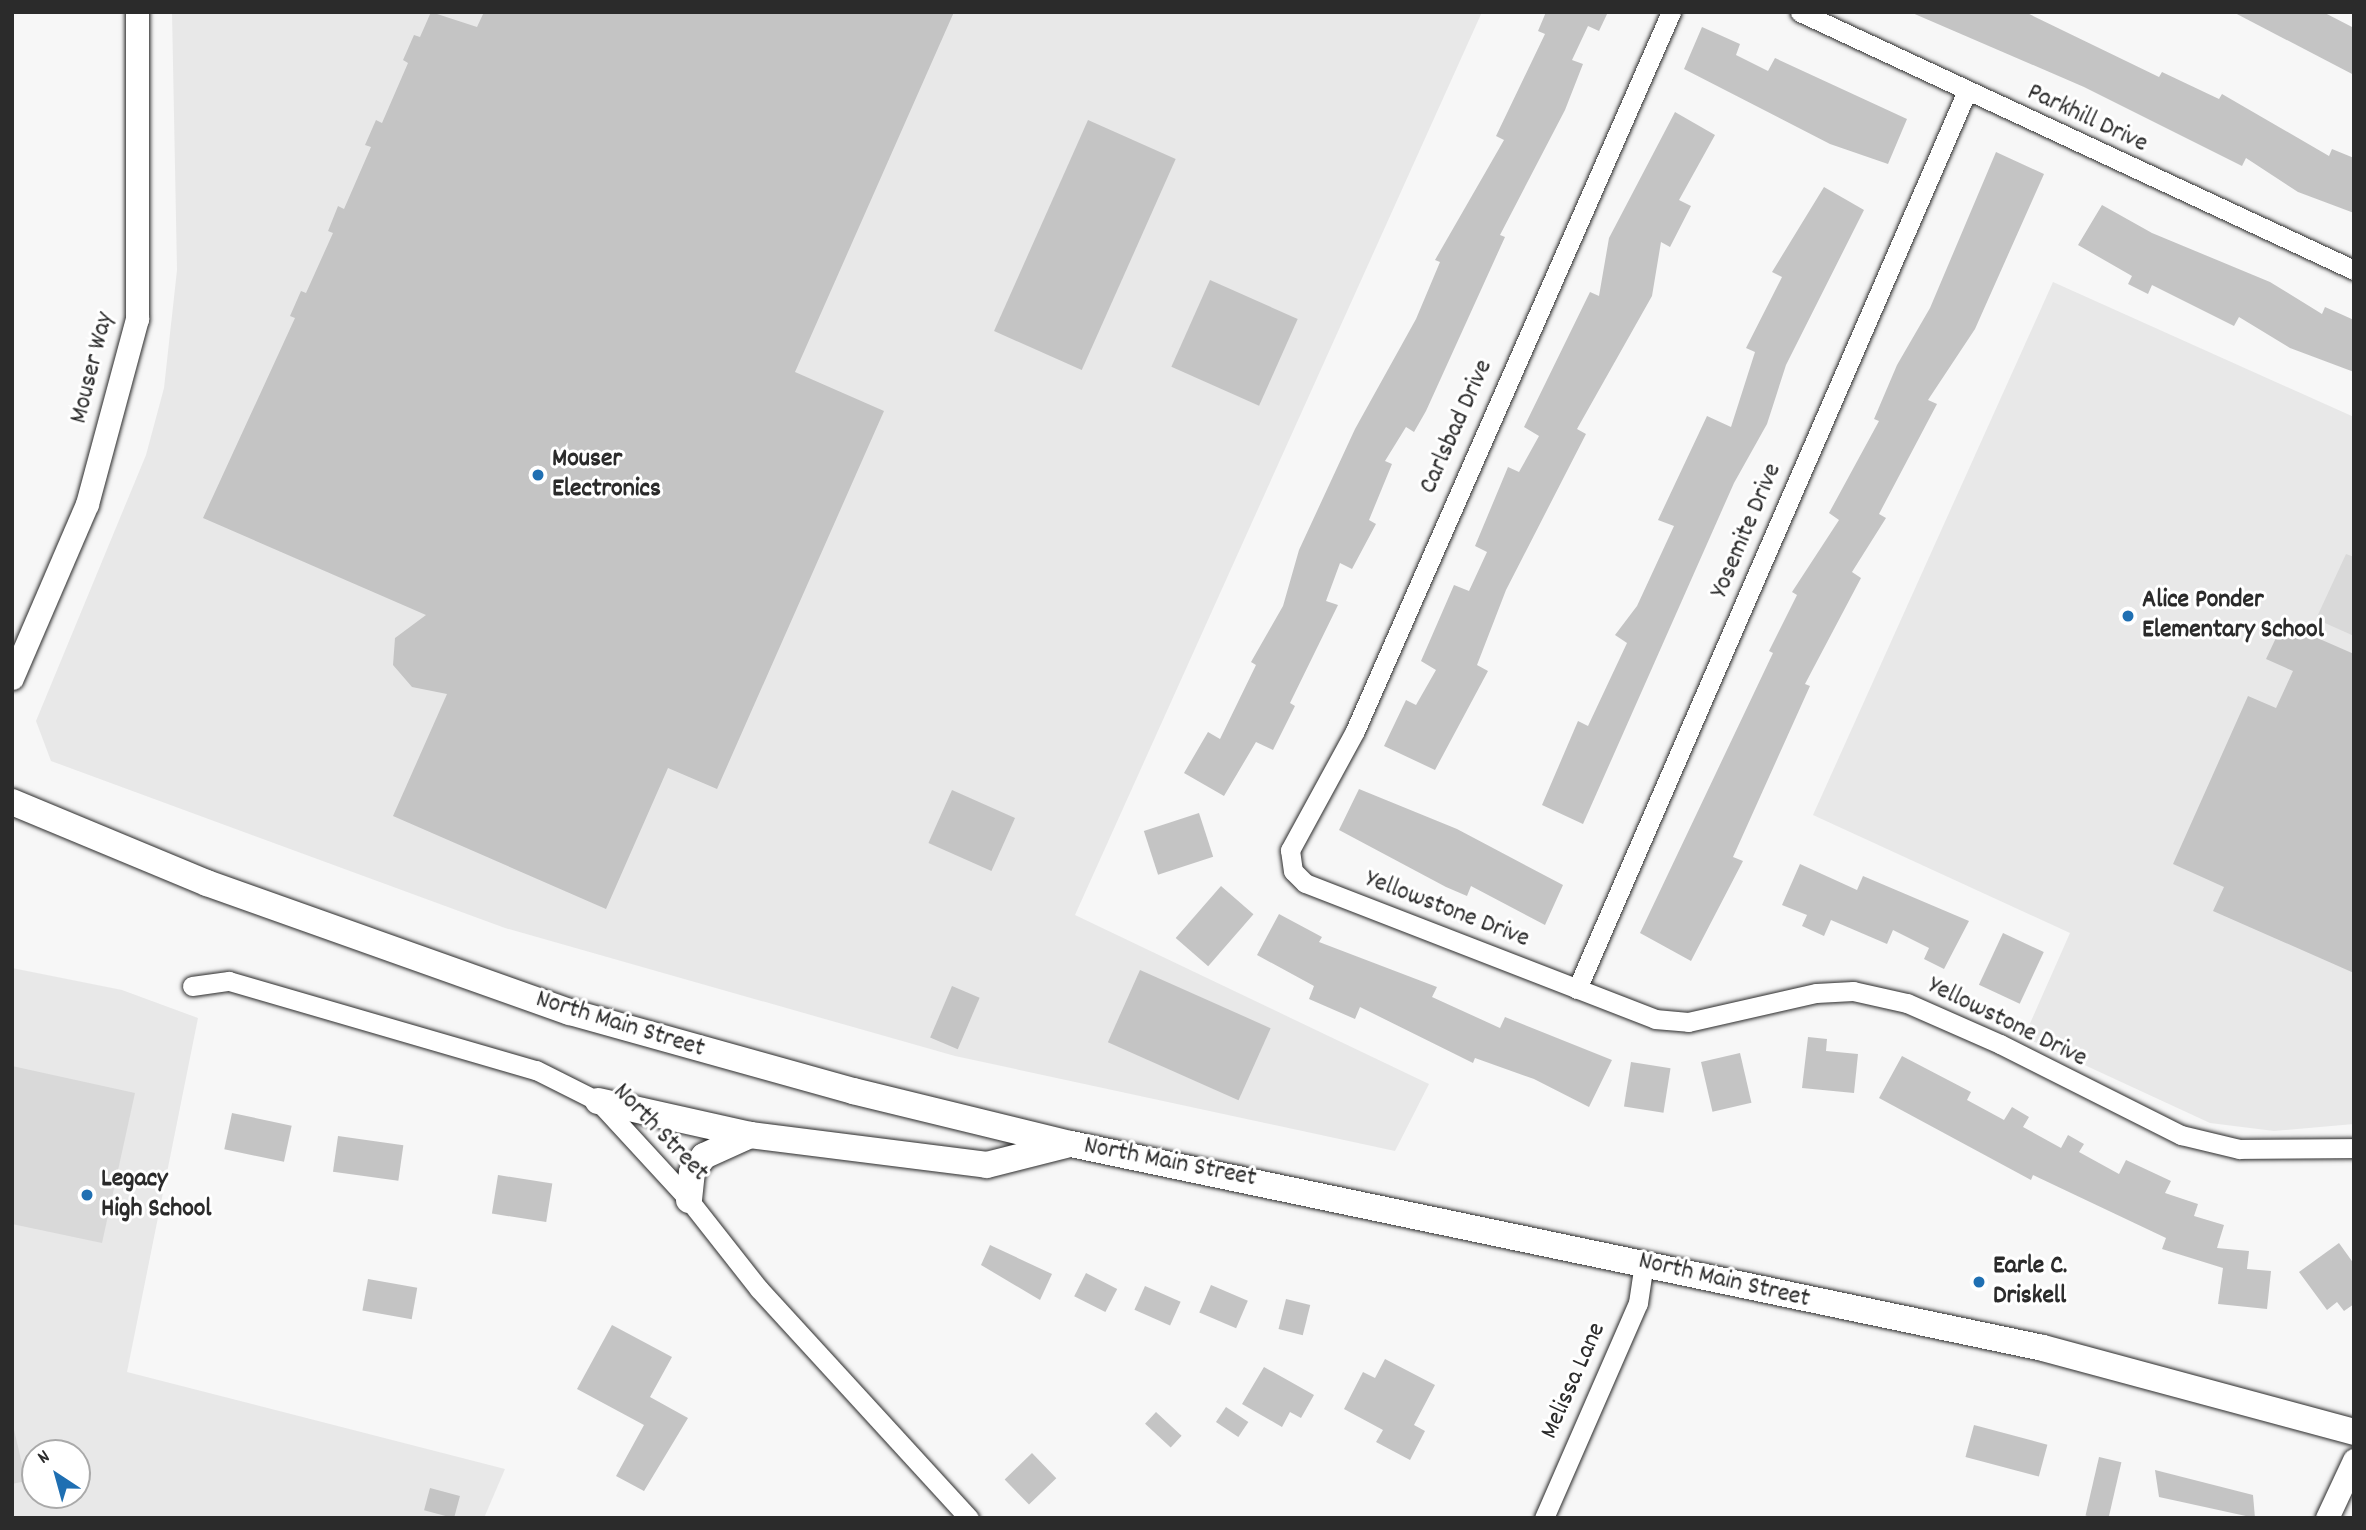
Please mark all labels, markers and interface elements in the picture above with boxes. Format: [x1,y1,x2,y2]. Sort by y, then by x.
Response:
street label: Parkhill Drive [2022,78,2152,160]
street label: Mouser Way [64,309,122,427]
street label: Carlsbad Drive [1414,355,1500,499]
place label: Mouser Electronics [552,444,661,505]
street label: Yosemite Drive [1705,459,1789,603]
marker: Mouser Electronics [530,467,546,483]
place label: Alice Ponder Elementary School [2142,585,2324,646]
marker: Alice Ponder Elementary School [2120,608,2136,624]
street label: Yellowstone Drive [1361,864,1533,956]
street label: Yellowstone Drive [1922,971,2092,1075]
street label: North Main Street [532,985,708,1065]
street label: North Street [605,1077,715,1189]
street label: North Main Street [1081,1131,1259,1195]
place label: Legacy High School [101,1164,211,1226]
marker: Legacy High School [79,1187,95,1203]
street label: North Main Street [1635,1246,1813,1316]
place label: Earle C. Driskell [1993,1251,2067,1312]
marker: Earle C. Driskell [1971,1274,1987,1290]
street label: Melissa Lane [1535,1318,1613,1444]
north arrow [21,1439,91,1509]
text: N [33,1445,56,1472]

